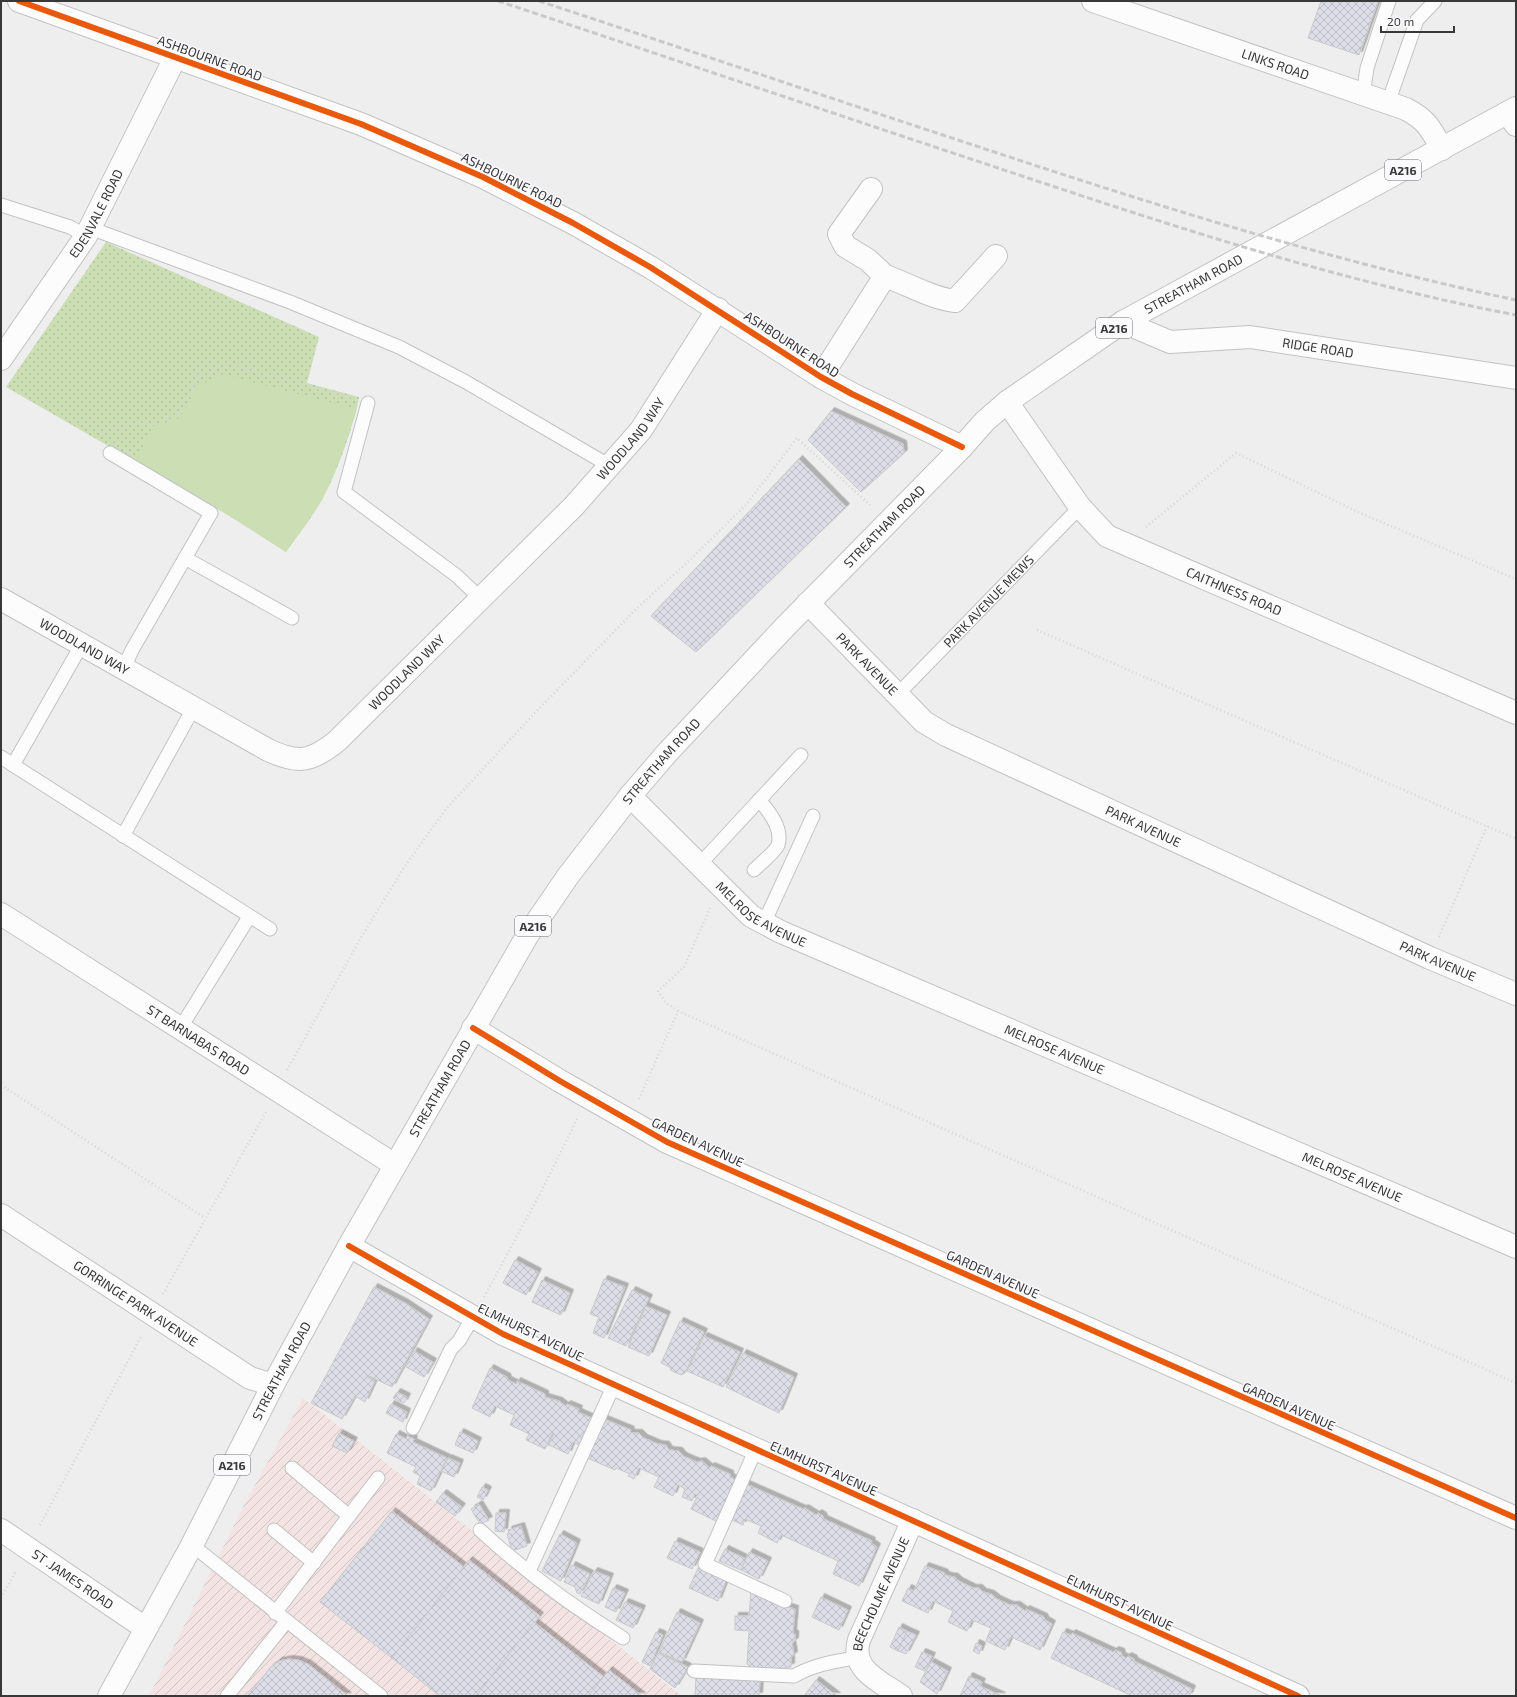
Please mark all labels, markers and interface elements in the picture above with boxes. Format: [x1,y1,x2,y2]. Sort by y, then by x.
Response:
scale bar [1381,8,1454,34]
text: 20 m [1387,14,1414,28]
street label: ASHBOURNE ROAD [155,32,265,84]
street label: LINKS ROAD [1239,45,1311,83]
street label: ASHBOURNE ROAD [459,149,565,211]
road number: A216 [1385,160,1421,180]
street label: EDENVALE ROAD [65,167,126,261]
street label: STREATHAM ROAD [1141,250,1245,317]
street label: ASHBOURNE ROAD [741,307,843,381]
road number: A216 [1096,318,1132,338]
street label: RIDGE ROAD [1281,334,1355,361]
street label: WOODLAND WAY [593,394,668,483]
street label: STREATHAM ROAD [840,482,928,571]
street label: PARK AVENUE MEWS [940,552,1037,651]
street label: CAITHNESS ROAD [1184,563,1284,619]
street label: WOODLAND WAY [37,615,133,678]
street label: PARK AVENUE [833,629,902,699]
street label: WOODLAND WAY [365,631,448,713]
street label: STREATHAM ROAD [619,715,703,807]
street label: PARK AVENUE [1103,802,1184,850]
street label: MELROSE AVENUE [713,878,809,950]
road number: A216 [515,916,551,936]
street label: PARK AVENUE [1397,937,1478,984]
street label: ST BARNABAS ROAD [144,1001,253,1078]
street label: MELROSE AVENUE [1002,1021,1107,1078]
street label: STREATHAM ROAD [405,1037,474,1140]
street label: GARDEN AVENUE [649,1114,747,1170]
street label: MELROSE AVENUE [1300,1148,1405,1205]
street label: GARDEN AVENUE [944,1246,1042,1302]
street label: GORRINGE PARK AVENUE [71,1257,201,1350]
street label: ELMHURST AVENUE [475,1299,587,1365]
street label: STREATHAM ROAD [249,1319,314,1423]
street label: GARDEN AVENUE [1240,1378,1338,1434]
street label: ELMHURST AVENUE [768,1437,880,1499]
road number: A216 [214,1455,250,1475]
street label: BEECHOLME AVENUE [849,1534,912,1652]
street label: ST .JAMES ROAD [29,1546,117,1612]
street label: ELMHURST AVENUE [1064,1570,1176,1634]

